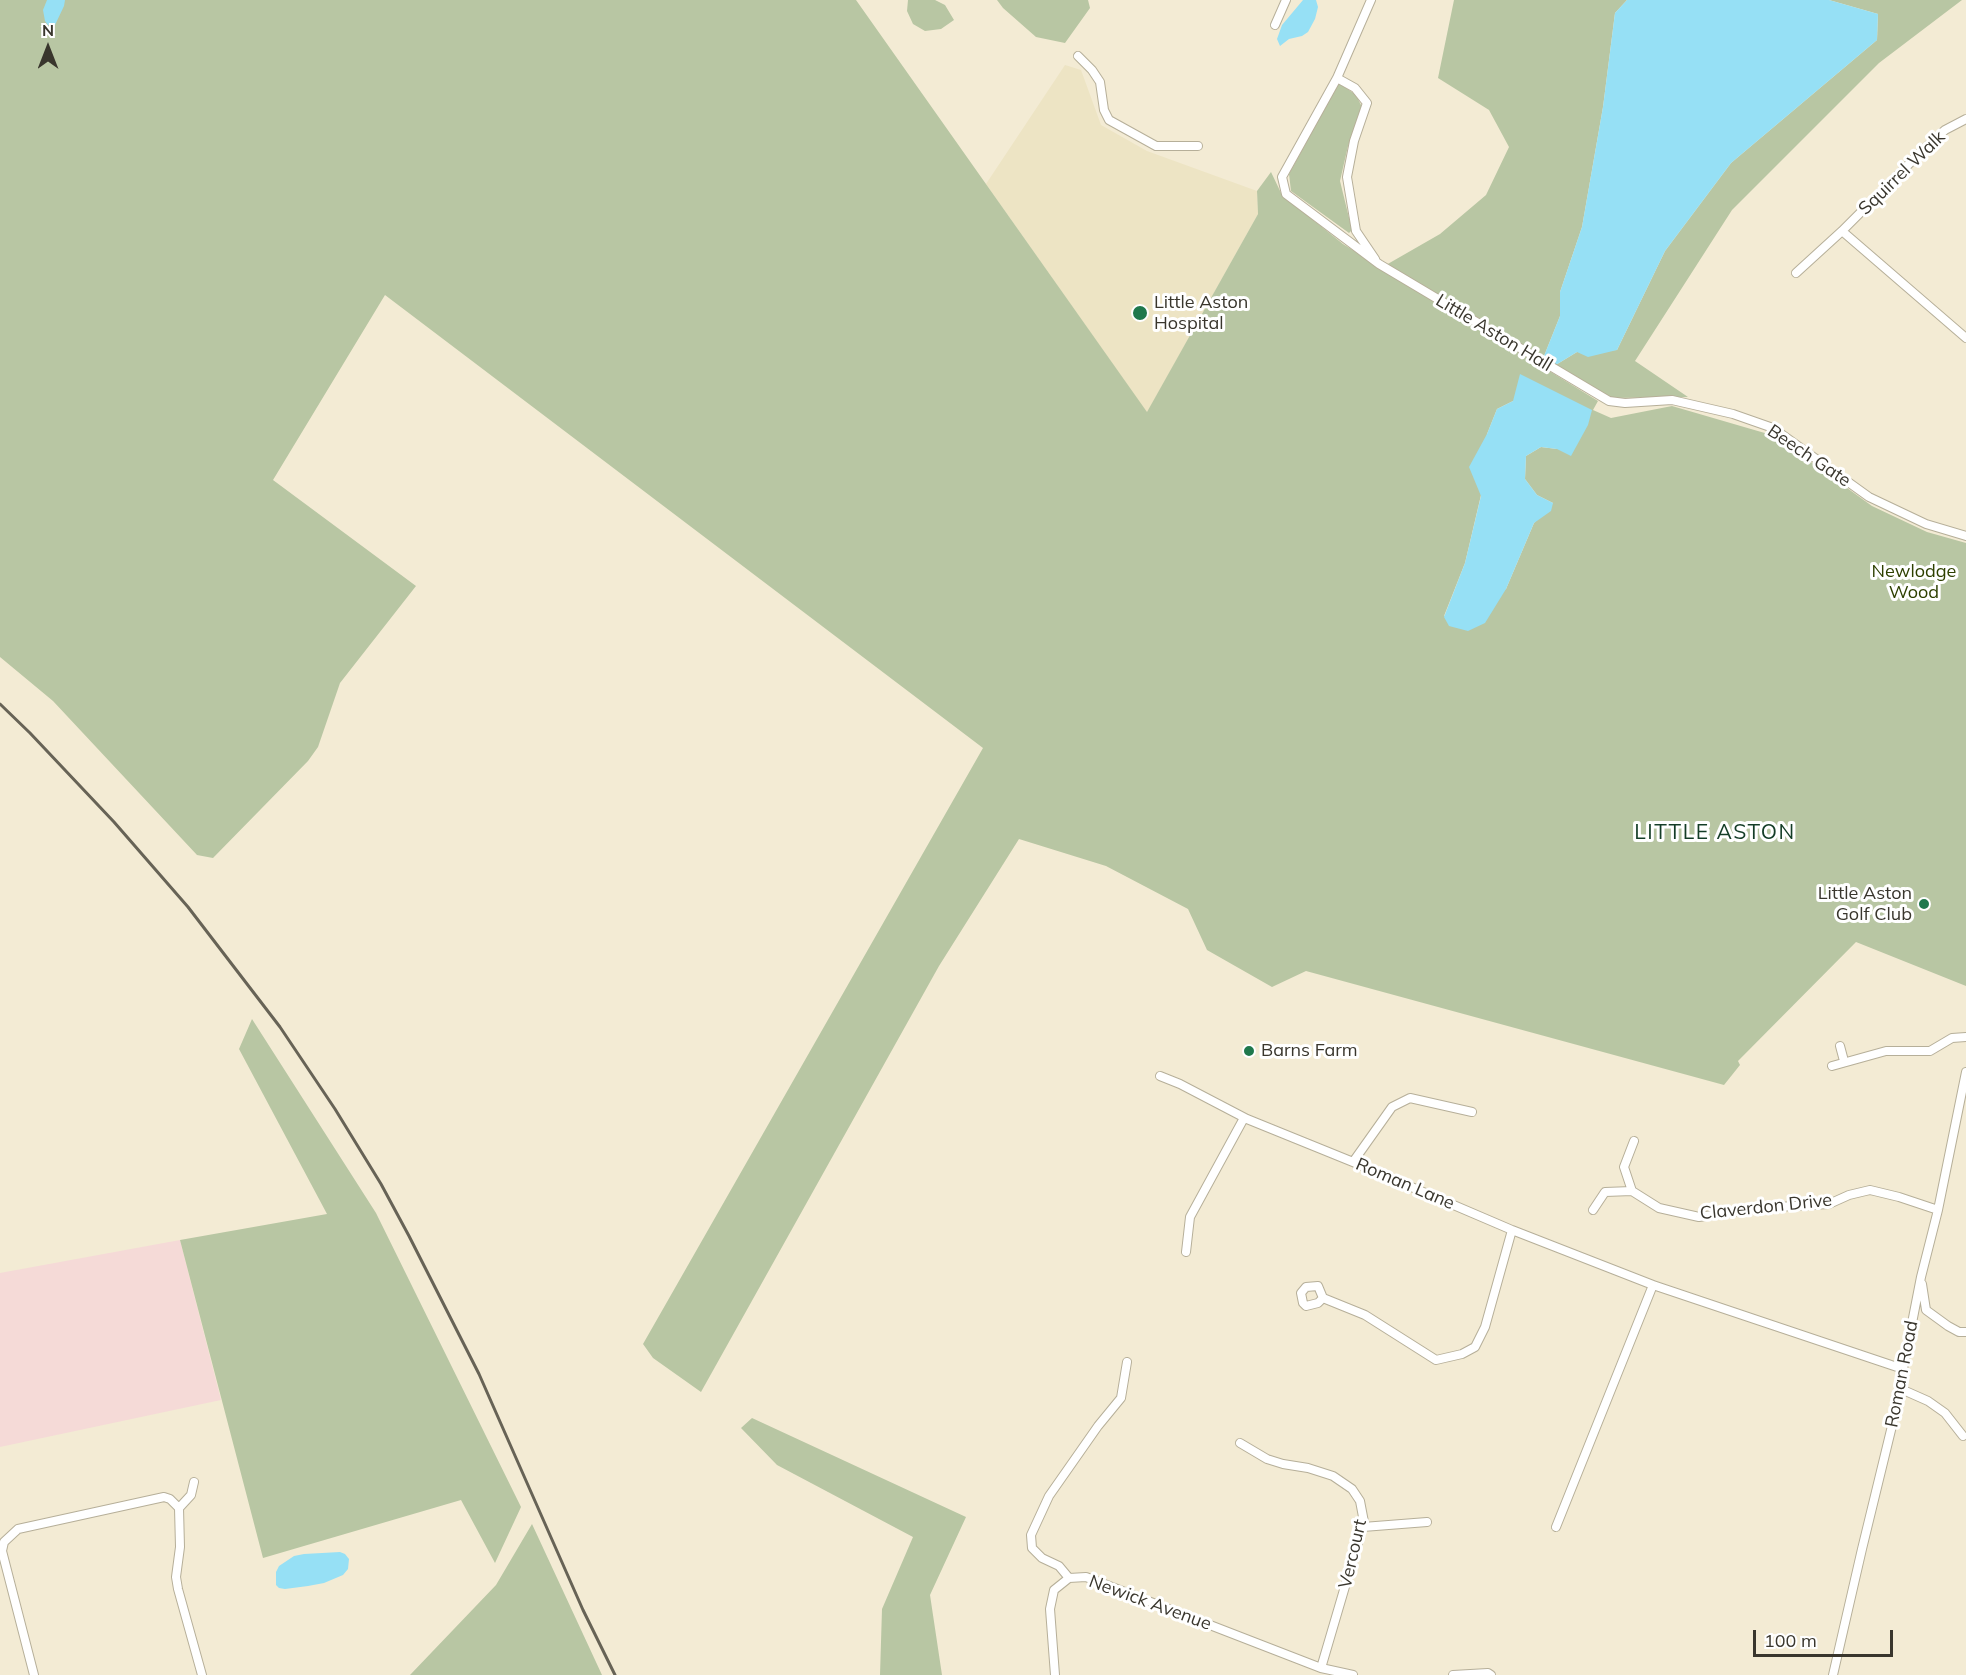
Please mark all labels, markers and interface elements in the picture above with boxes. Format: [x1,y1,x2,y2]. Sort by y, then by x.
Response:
north arrow [18,18,78,78]
text: N [42,20,54,40]
street label: Squirrel Walk [1854,126,1950,220]
street label: Little Aston Hall [1432,290,1556,376]
place label: Little Aston Hospital [1154,292,1248,334]
marker: Little Aston Hospital [1131,304,1149,322]
street label: Beech Gate [1763,420,1855,492]
park label: Newlodge Wood [1872,561,1956,604]
district label: LITTLE ASTON [1634,820,1796,846]
place label: Little Aston Golf Club [1818,883,1912,926]
marker: Little Aston Golf Club [1917,897,1931,911]
place label: Barns Farm [1261,1040,1358,1062]
marker: Barns Farm [1242,1044,1256,1058]
street label: Roman Lane [1352,1153,1458,1215]
street label: Claverdon Drive [1699,1189,1833,1225]
street label: Roman Road [1881,1319,1923,1429]
street label: Vercourt [1335,1517,1371,1591]
street label: Newick Avenue [1086,1571,1214,1635]
scale bar [1756,1618,1896,1656]
text: 100 m [1764,1629,1817,1652]

